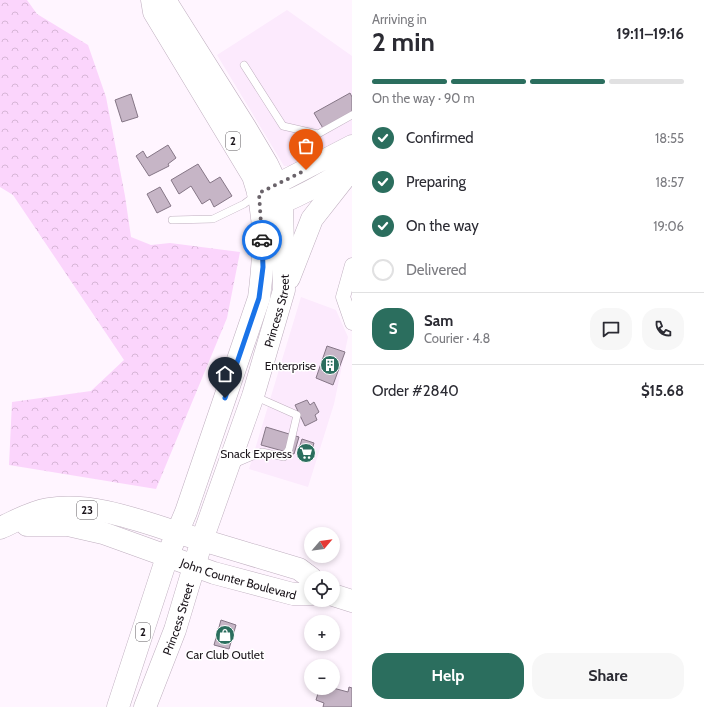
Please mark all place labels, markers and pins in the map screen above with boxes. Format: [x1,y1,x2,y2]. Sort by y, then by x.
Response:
pin [289,129,323,170]
building icon: Enterprise [319,354,341,376]
pin [208,357,242,398]
place label: Enterprise [265,358,316,373]
supermarket icon: Snack Express [295,442,317,464]
place label: Snack Express [220,446,292,461]
shop icon: Car Club Outlet [214,624,236,646]
place label: Car Club Outlet [186,647,264,662]

